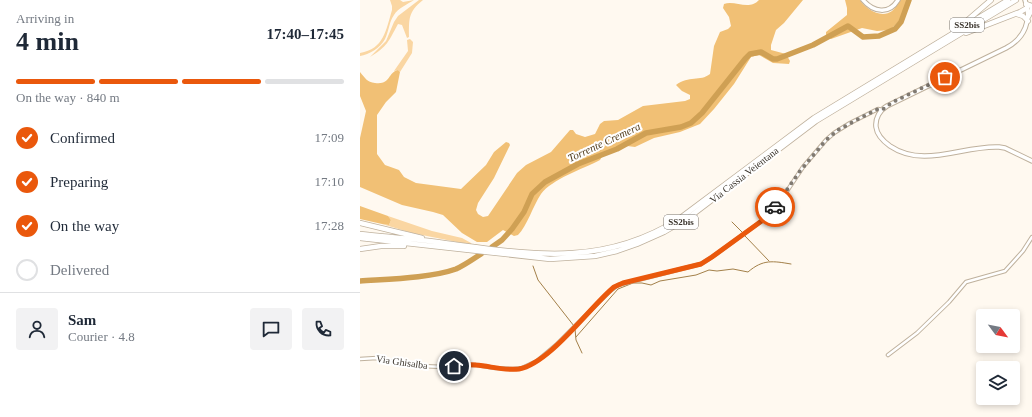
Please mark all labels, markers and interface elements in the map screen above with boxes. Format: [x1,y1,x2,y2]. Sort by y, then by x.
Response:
text: Arriving in [16,11,74,26]
road number: SS2bis [950,18,984,32]
text: 17:40–17:45 [267,26,344,42]
text: 4 min [16,27,79,56]
pin [928,60,962,94]
icon: bag [934,66,956,88]
text: On the way · 840 m [16,90,120,105]
water label: Torrente Cremera [566,120,643,164]
icon: check [16,127,38,149]
text: Confirmed [50,130,115,146]
text: 17:09 [314,130,344,145]
street label: Via Cassia Veientana [707,144,781,205]
icon: check [16,171,38,193]
text: Preparing [50,174,108,190]
text: 17:10 [314,174,344,189]
courier [755,187,795,227]
icon: car [764,196,786,218]
icon: check [16,215,38,237]
road number: SS2bis [664,215,698,229]
text: On the way [50,218,119,234]
text: 17:28 [314,218,344,233]
text: Delivered [50,262,109,278]
button: person [16,308,58,350]
button: chat [250,308,292,350]
button: phone [302,308,344,350]
north arrow [976,309,1020,353]
map controls [976,309,1020,405]
text: Sam [68,312,96,328]
text: Courier · 4.8 [68,329,135,344]
pin [437,349,471,383]
street label: Via Ghisalba [376,353,429,371]
icon: home [443,355,465,377]
button: layers [976,361,1020,405]

